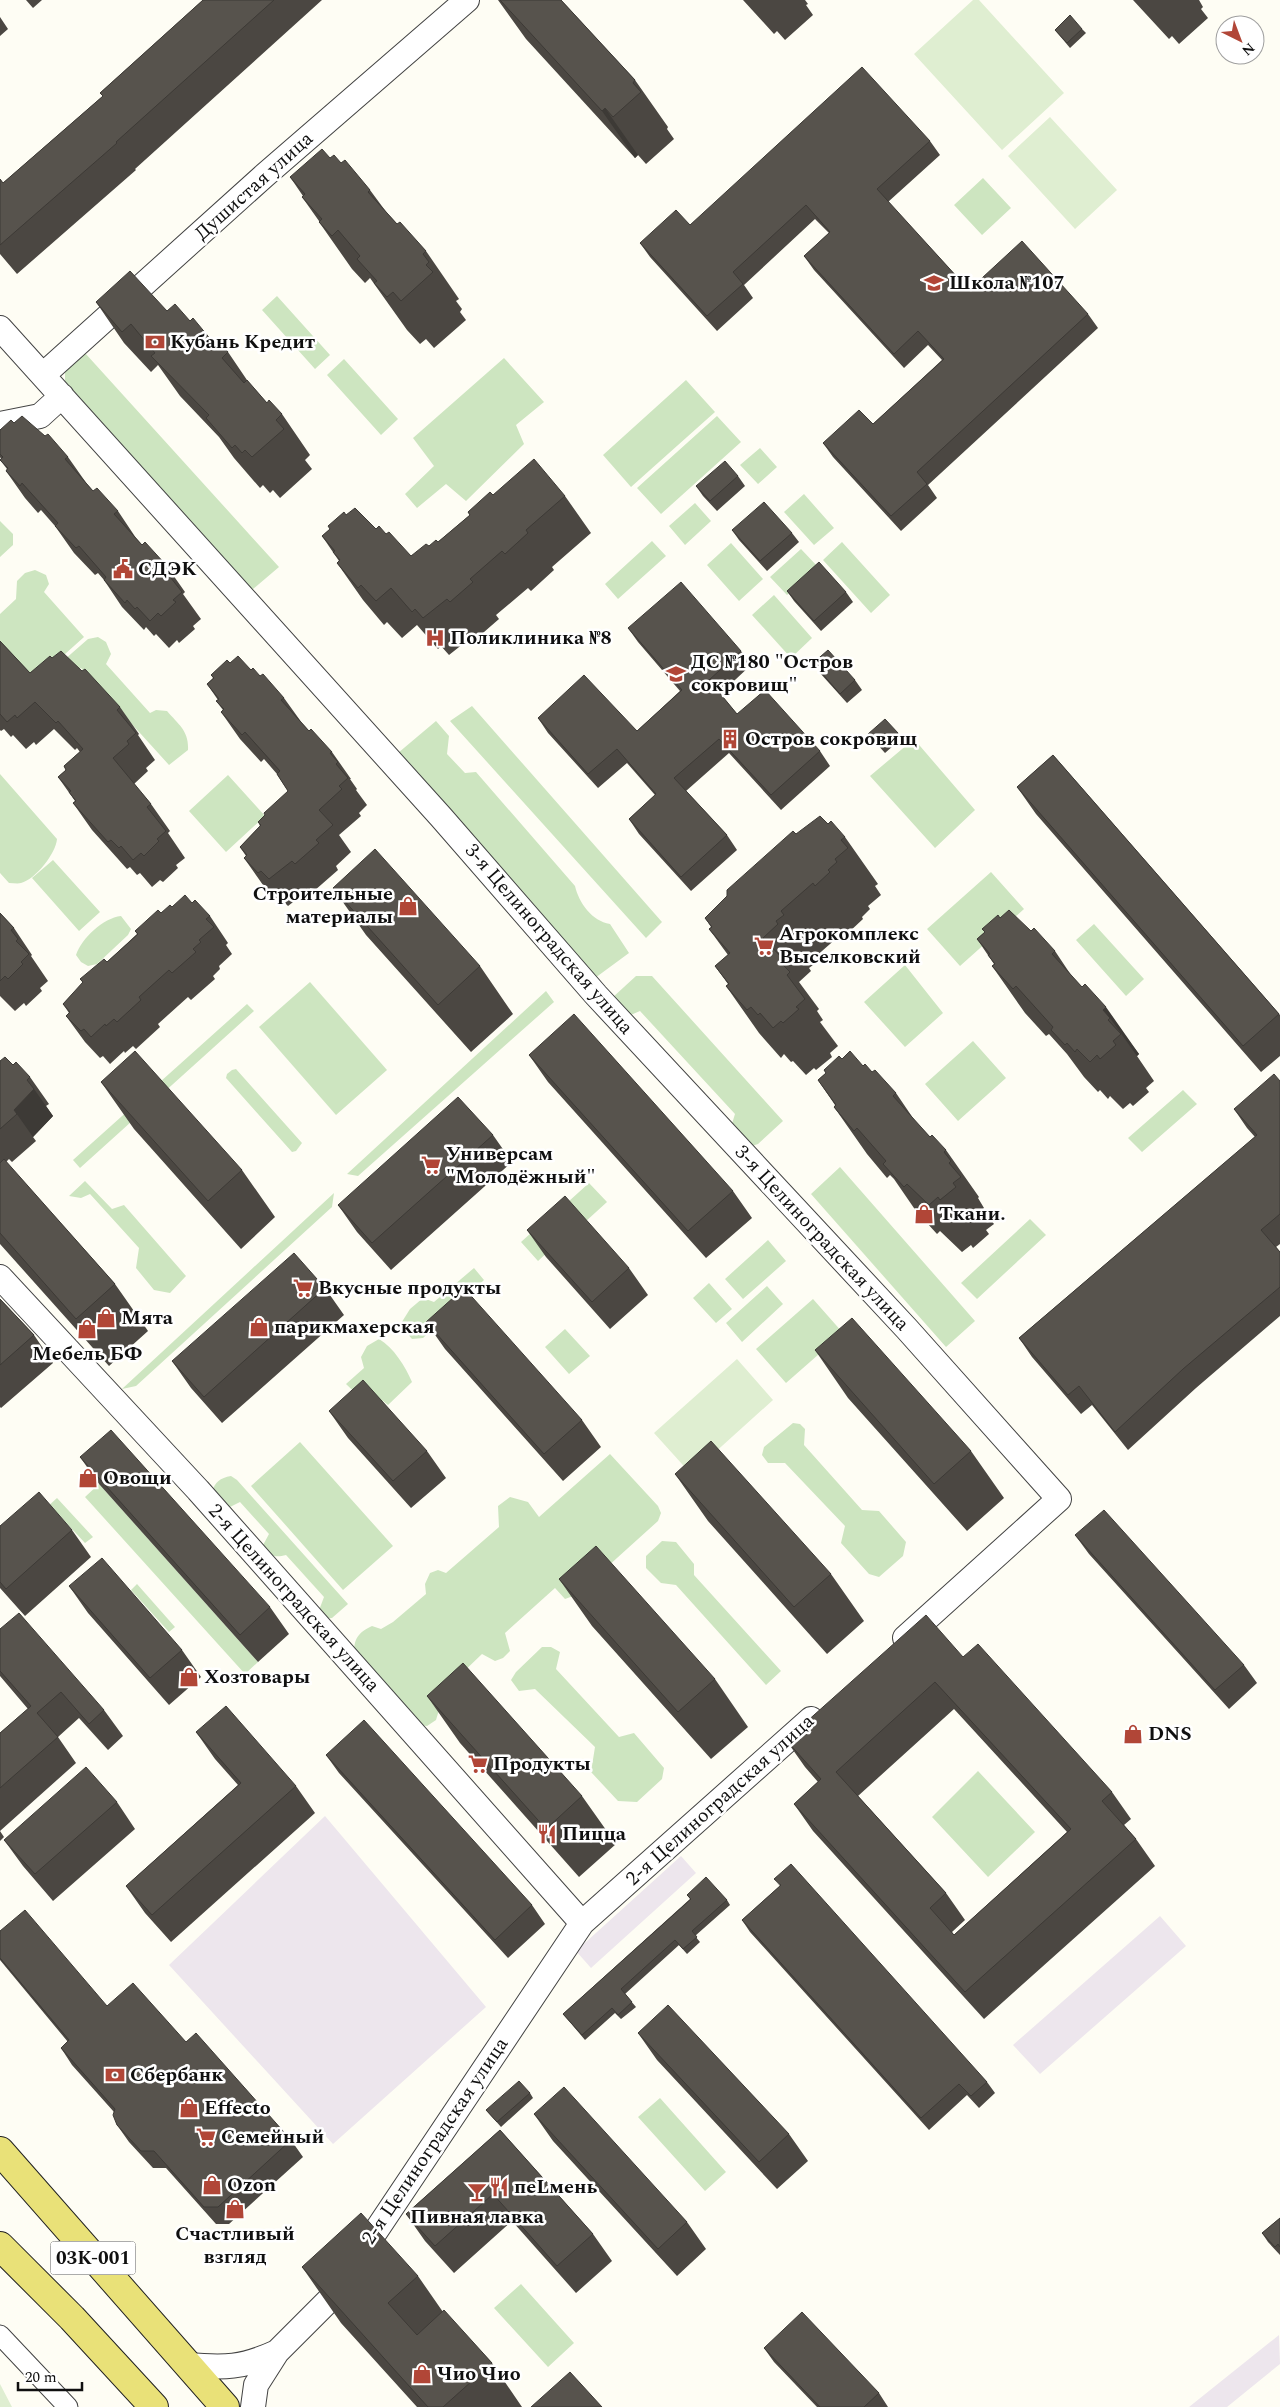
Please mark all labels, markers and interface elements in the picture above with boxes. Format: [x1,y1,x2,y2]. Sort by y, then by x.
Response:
north arrow [1215,15,1265,65]
text: N [1237,38,1260,61]
street label: Душистая улица [188,124,320,248]
place label: Школа №107 [949,268,1065,298]
school or university icon: Школа №107 [923,272,945,294]
place label: Кубань Кредит [170,327,315,357]
bank icon: Кубань Кредит [144,331,166,353]
place label: СДЭК [138,554,197,584]
public building icon: СДЭК [112,558,134,580]
place label: Поликлиника №8 [450,623,612,653]
hospital icon: Поликлиника №8 [424,627,446,649]
place label: ДС №180 "Остров сокровищ" [691,647,853,700]
school or university icon: ДС №180 "Остров сокровищ" [665,663,687,685]
place label: Остров сокровищ [745,724,917,754]
building icon: Остров сокровищ [719,728,741,750]
street label: 3-я Целиноградская улица [457,837,641,1041]
place label: Строительные материалы [253,879,393,932]
shop icon: Строительные материалы [397,895,419,917]
place label: Агрокомплекс Выселковский [779,919,921,972]
supermarket icon: Агрокомплекс Выселковский [753,935,775,957]
street label: 3-я Целиноградская улица [728,1138,917,1338]
place label: Универсам "Молодёжный" [446,1139,595,1192]
supermarket icon: Универсам "Молодёжный" [420,1154,442,1176]
place label: Ткани. [939,1199,1006,1229]
shop icon: Ткани. [913,1203,935,1225]
place label: Вкусные продукты [318,1273,501,1303]
supermarket icon: Вкусные продукты [292,1277,314,1299]
place label: Мята [121,1303,174,1333]
shop icon: Мята [95,1307,117,1329]
place label: парикмахерская [274,1312,435,1342]
shop icon: парикмахерская [248,1316,270,1338]
shop icon: Мебель БФ [76,1318,98,1340]
place label: Мебель БФ [32,1339,142,1369]
place label: Овощи [103,1463,172,1493]
shop icon: Овощи [77,1467,99,1489]
street label: 2-я Целиноградская улица [201,1497,387,1699]
place label: Хозтовары [204,1662,310,1692]
shop icon: Хозтовары [178,1666,200,1688]
street label: 2-я Целиноградская улица [619,1707,821,1893]
place label: DNS [1148,1719,1192,1749]
shop icon: DNS [1122,1723,1144,1745]
place label: Продукты [493,1749,591,1779]
supermarket icon: Продукты [467,1753,489,1775]
place label: Пицца [562,1819,627,1849]
restaurant icon: Пицца [536,1823,558,1845]
street label: 2-я Целиноградская улица [354,2031,516,2251]
place label: Сбербанк [130,2060,223,2090]
bank icon: Сбербанк [104,2064,126,2086]
place label: Effecto [204,2093,271,2123]
shop icon: Effecto [178,2097,200,2119]
place label: Семейный [221,2122,324,2152]
supermarket icon: Семейный [195,2126,217,2148]
place label: Ozon [227,2170,276,2200]
place label: пеLмень [514,2172,598,2202]
shop icon: Ozon [201,2174,223,2196]
restaurant icon: пеLмень [488,2176,510,2198]
bar icon: Пивная лавка [466,2181,488,2203]
shop icon: Счастливый взгляд [224,2198,246,2220]
place label: Пивная лавка [410,2202,545,2232]
place label: Счастливый взгляд [175,2219,295,2272]
road number: 03К-001 [51,2242,136,2274]
place label: Чио Чио [437,2359,521,2389]
scale bar [18,2360,81,2392]
shop icon: Чио Чио [411,2363,433,2385]
text: 20 m [25,2366,57,2389]

